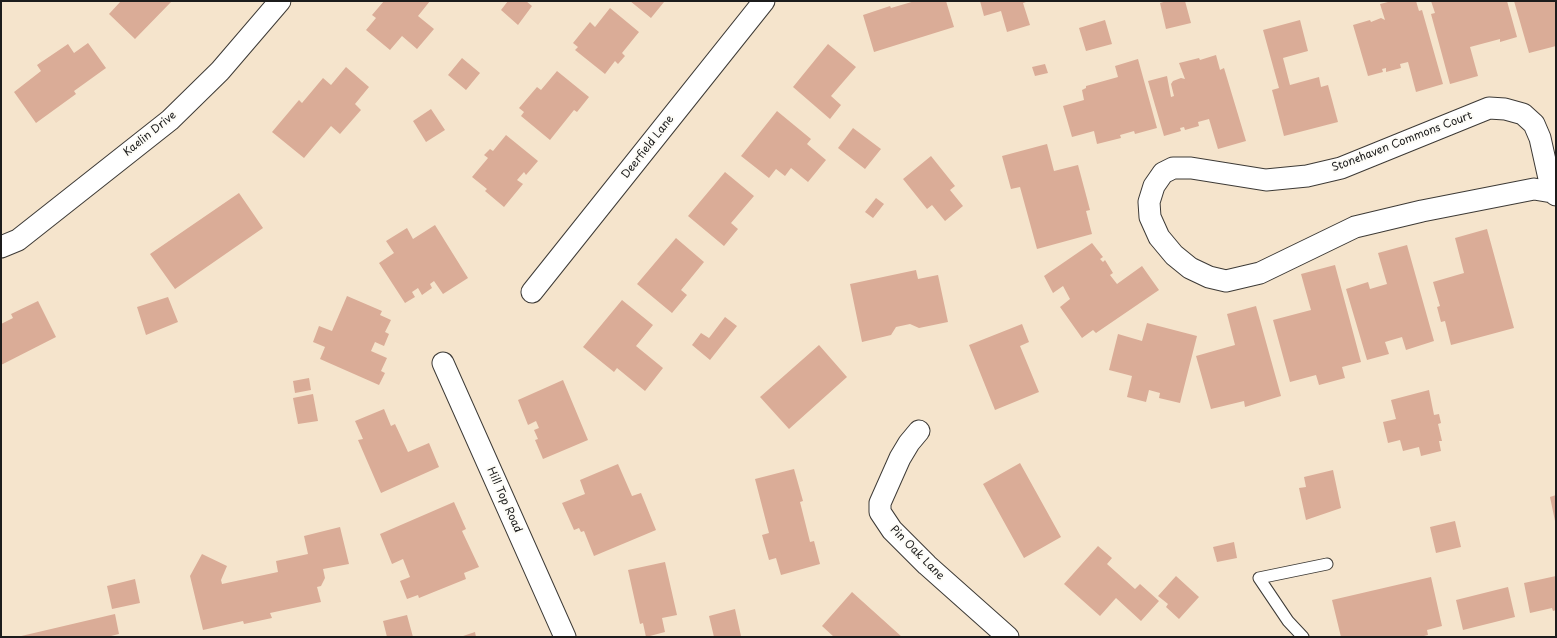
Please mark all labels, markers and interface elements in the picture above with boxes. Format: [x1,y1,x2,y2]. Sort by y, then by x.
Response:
street label: Kaelin Drive [121,109,179,159]
street label: Stonehaven Commons Court [1330,109,1474,175]
street label: Deerfield Lane [619,113,677,181]
street label: Hill Top Road [484,465,524,535]
street label: Pin Oak Lane [887,523,947,583]

